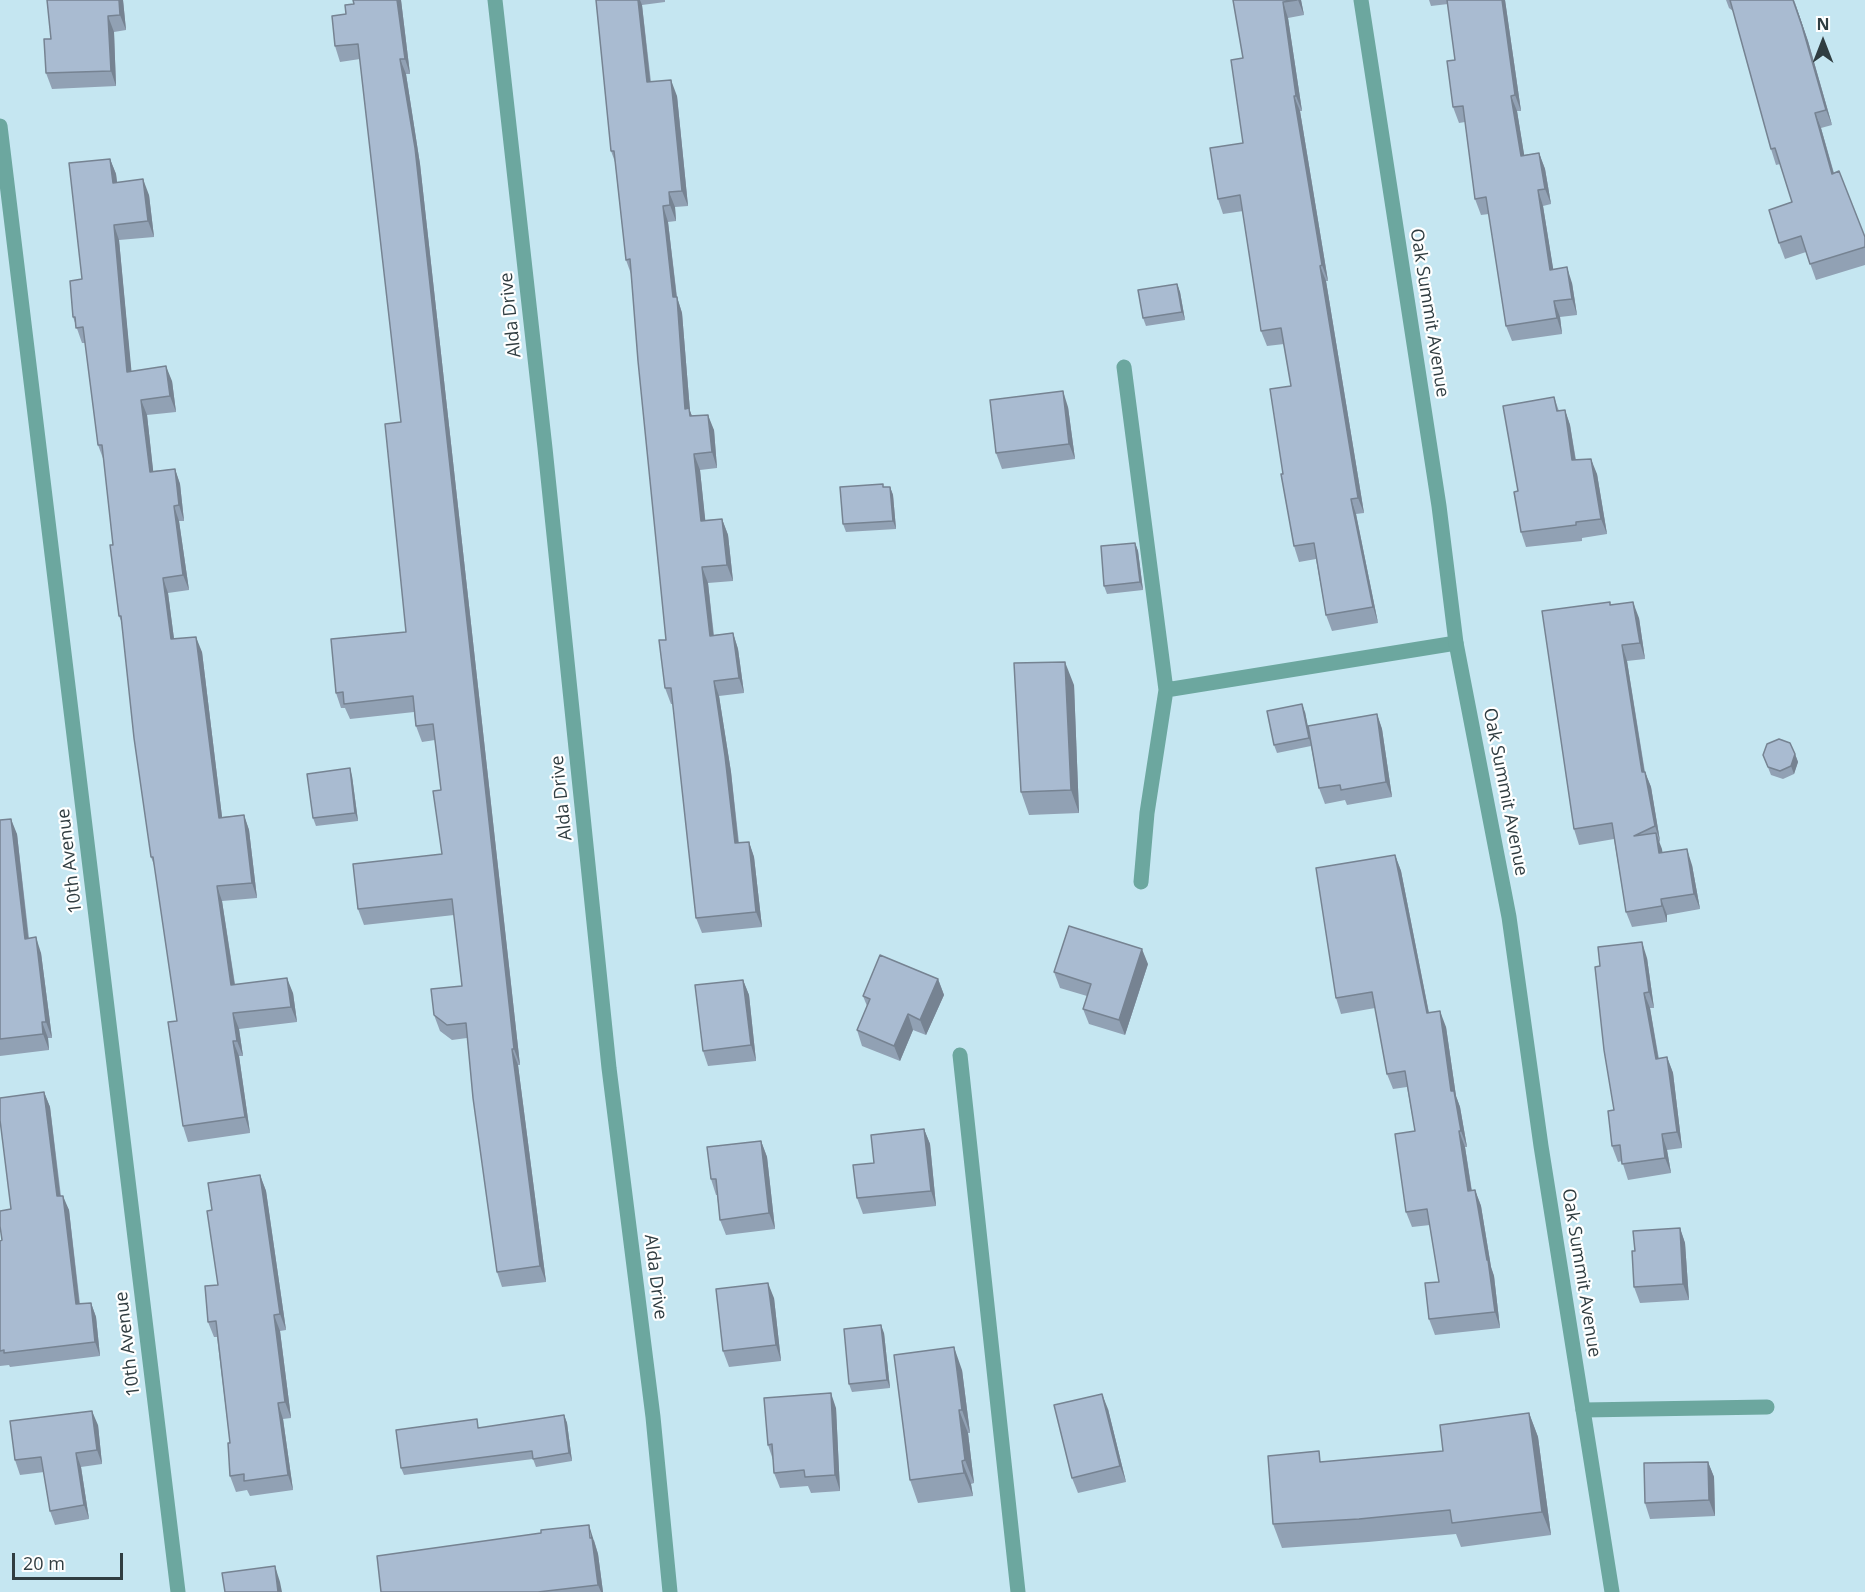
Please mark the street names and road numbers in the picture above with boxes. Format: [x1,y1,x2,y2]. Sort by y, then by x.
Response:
street label: Oak Summit Avenue [1405,227,1453,399]
street label: Alda Drive [496,271,526,359]
street label: Oak Summit Avenue [1478,706,1532,878]
street label: Alda Drive [547,754,577,842]
street label: 10th Avenue [53,807,87,915]
street label: Oak Summit Avenue [1557,1187,1605,1359]
street label: Alda Drive [639,1233,671,1321]
street label: 10th Avenue [111,1290,145,1398]

